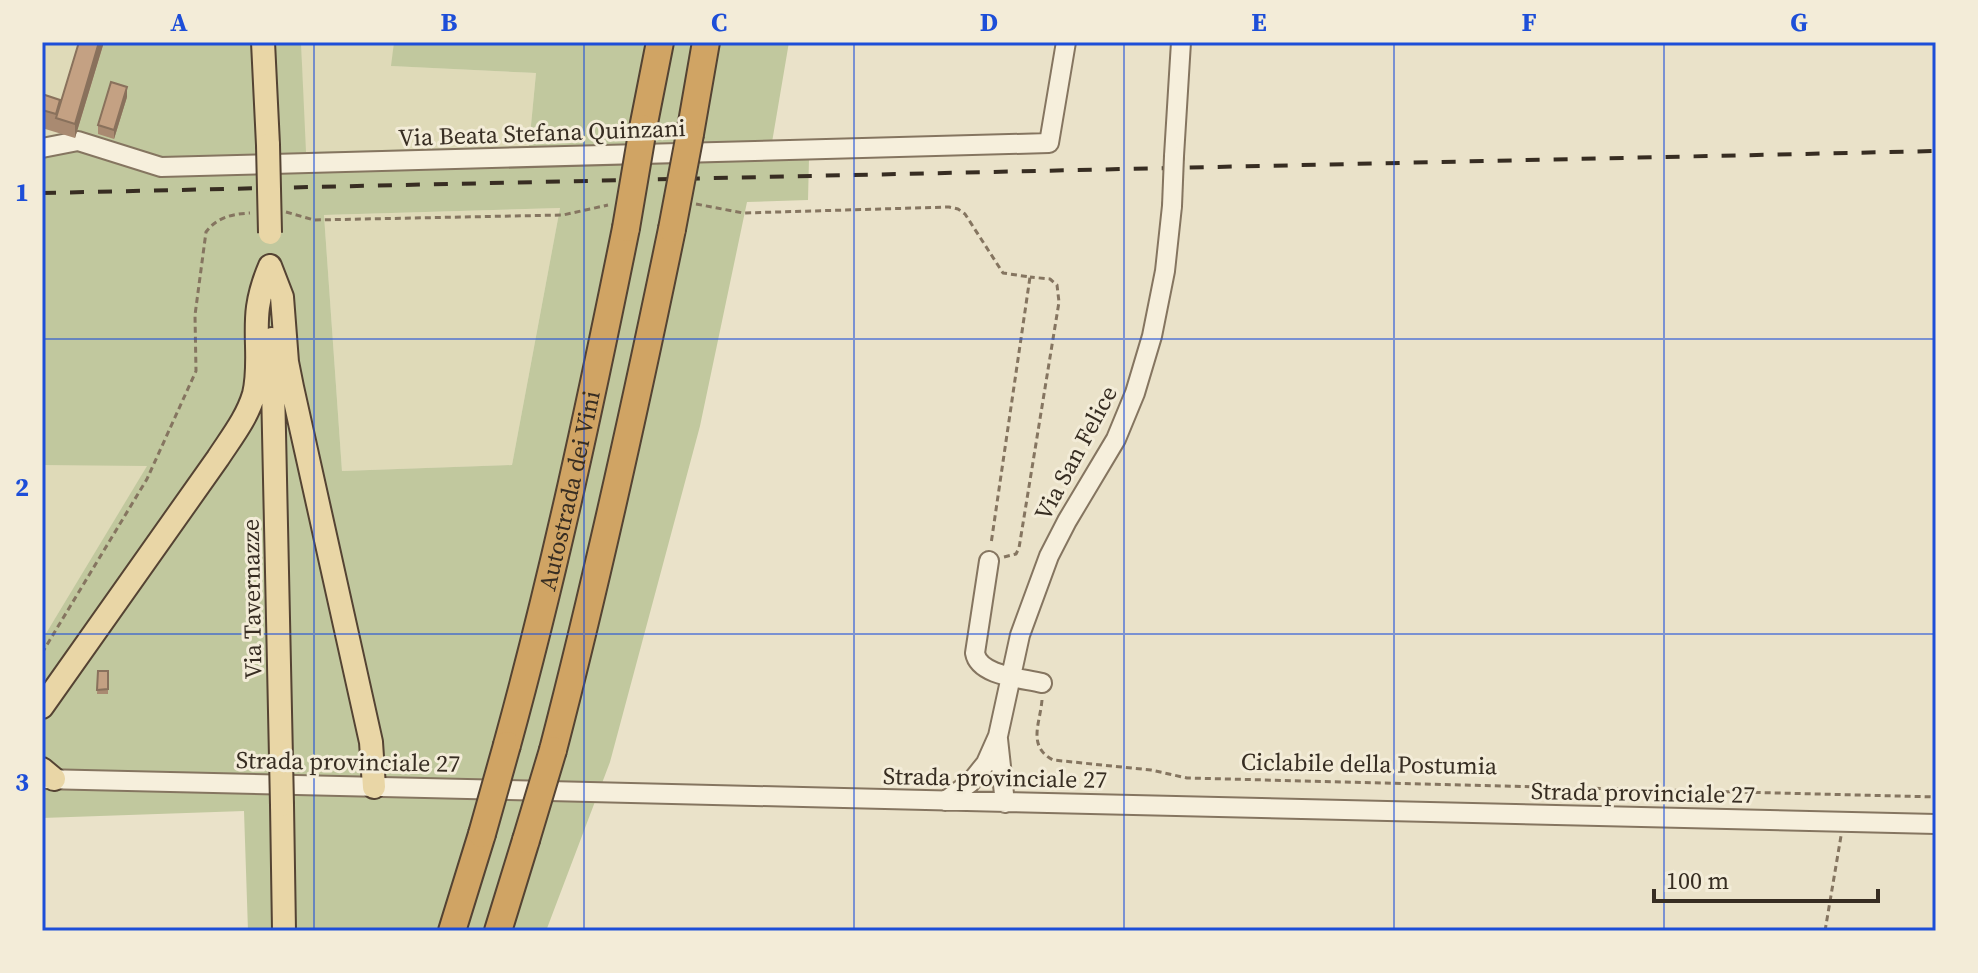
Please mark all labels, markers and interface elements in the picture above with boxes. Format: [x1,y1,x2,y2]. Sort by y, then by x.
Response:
text: A [170,4,188,40]
text: B [441,4,458,40]
text: C [711,4,727,40]
text: D [980,4,998,40]
text: E [1251,4,1267,40]
text: F [1521,4,1537,40]
text: G [1790,4,1808,40]
street label: Via Beata Stefana Quinzani [398,111,686,154]
text: 1 [15,174,29,210]
street label: Via San Felice [1026,380,1125,526]
street label: Autostrada dei Vini [530,387,608,594]
text: 2 [15,469,29,505]
street label: Via Tavernazze [234,519,269,679]
street label: Strada provinciale 27 [236,743,460,780]
street label: Ciclabile della Postumia [1241,745,1498,782]
street label: Strada provinciale 27 [883,759,1107,796]
text: 3 [15,764,29,800]
street label: Strada provinciale 27 [1531,774,1755,811]
scale bar [1654,853,1878,903]
text: 100 m [1666,864,1729,897]

